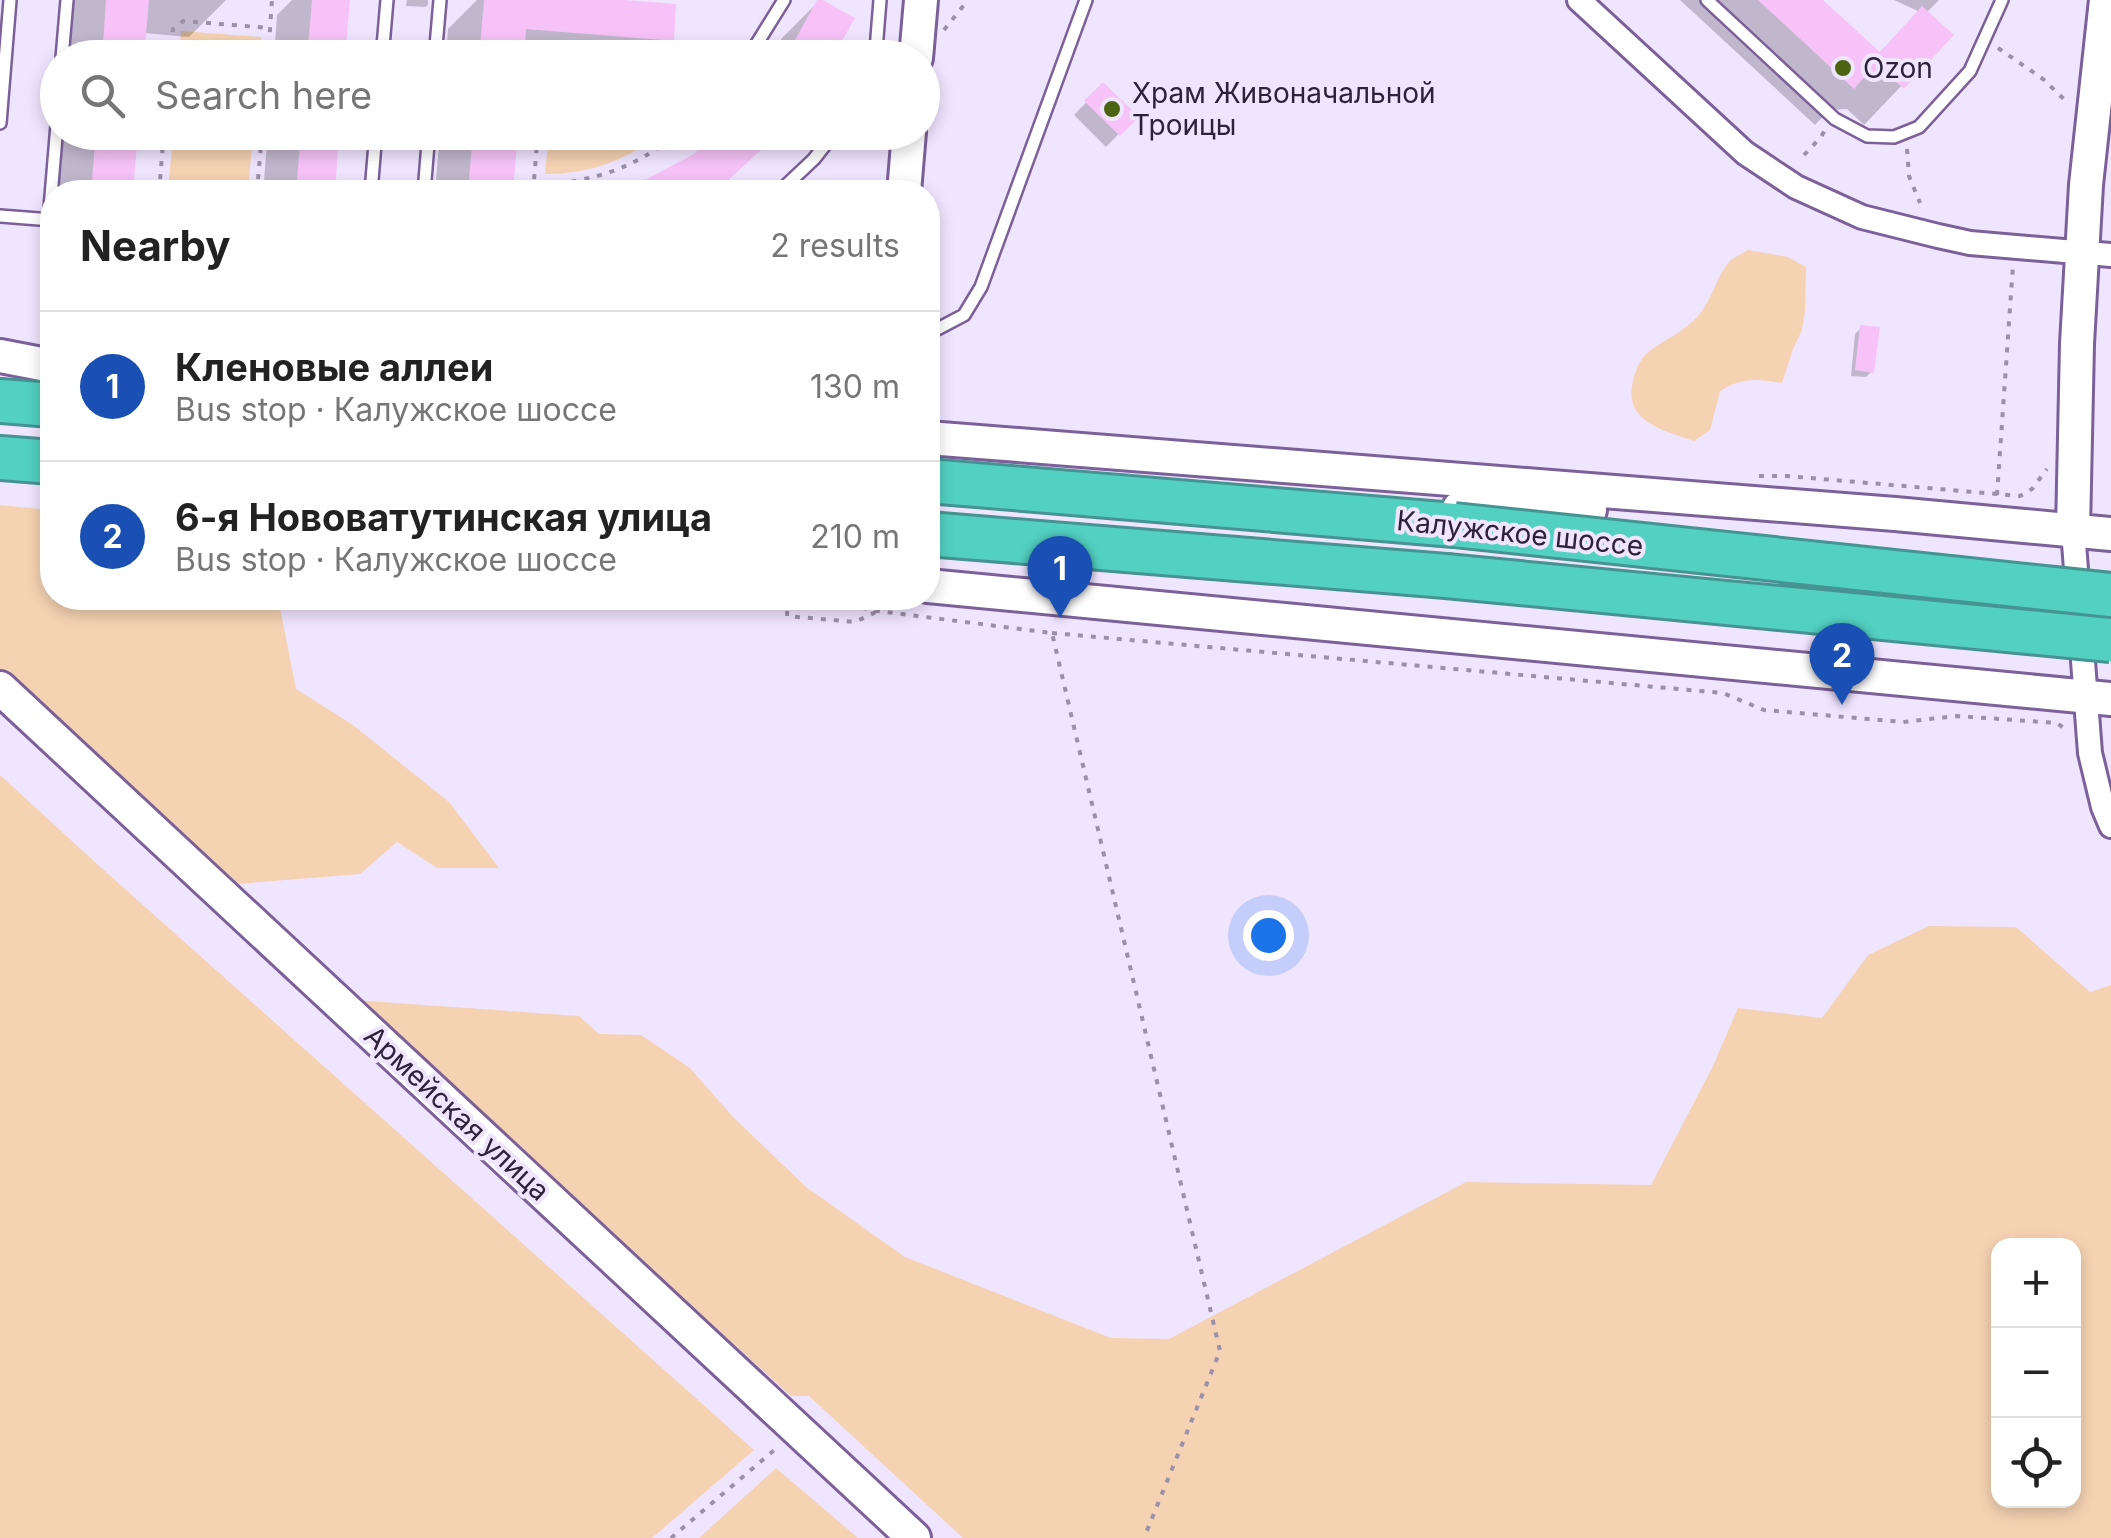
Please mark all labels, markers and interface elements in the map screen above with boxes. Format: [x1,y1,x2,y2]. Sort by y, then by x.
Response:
search box [40,40,940,150]
place label: Ozon [1863,51,1933,85]
marker: Ozon [1832,57,1854,79]
icon: search [75,68,130,123]
text: Search here [155,72,372,118]
place label: Храм Живоначальной Троицы [1132,76,1436,142]
marker: Храм Живоначальной Троицы [1101,98,1123,120]
text: Nearby [80,220,231,271]
text: 2 results [770,226,900,265]
text: Кленовые аллеи [175,344,493,390]
text: 1 [106,367,119,406]
text: 130 m [810,367,900,406]
text: Bus stop · Калужское шоссе [175,390,617,429]
text: 6-я Нововатутинская улица [175,494,712,540]
street label: Калужское шоссе [1395,503,1645,563]
text: 2 [102,517,123,556]
text: 210 m [810,517,900,556]
pin: 1 [1028,536,1092,618]
text: Bus stop · Калужское шоссе [175,540,617,579]
pin: 2 [1810,622,1874,705]
your location [1243,910,1294,961]
street label: Армейская улица [357,1018,557,1208]
map controls [1991,1238,2081,1508]
button: + [1991,1238,2081,1328]
button: − [1991,1328,2081,1418]
button: locate [1991,1418,2081,1508]

